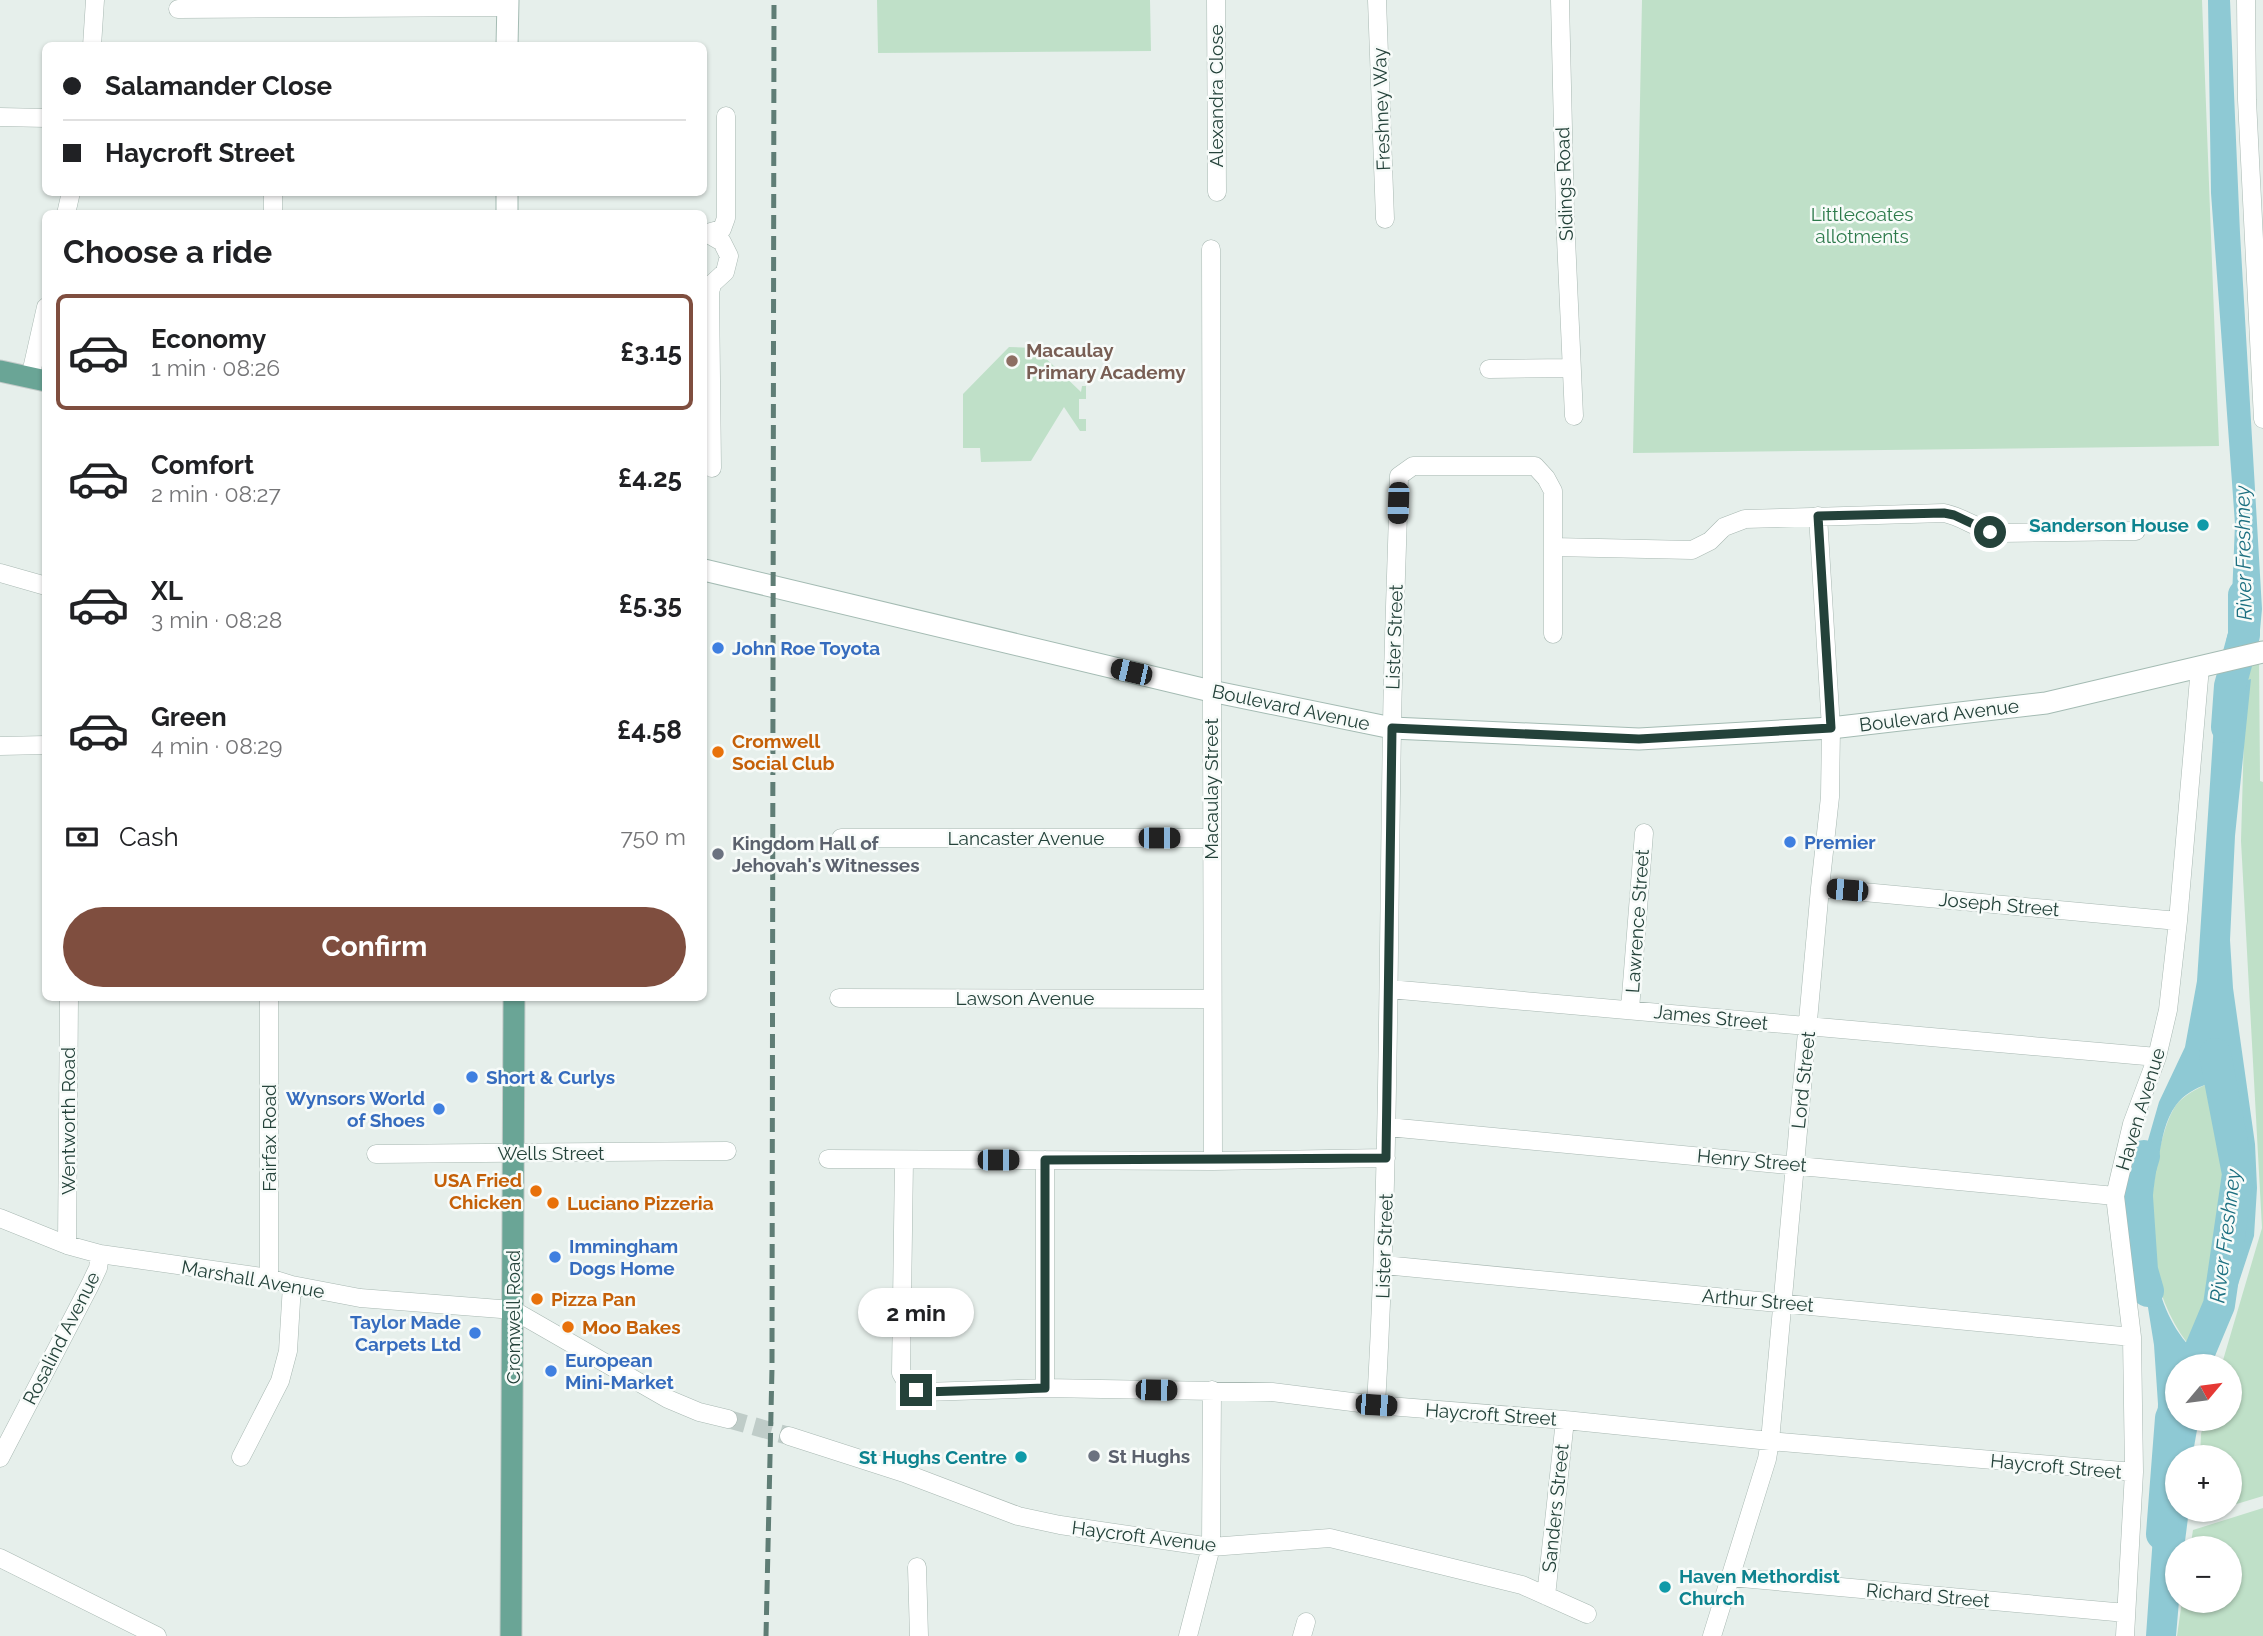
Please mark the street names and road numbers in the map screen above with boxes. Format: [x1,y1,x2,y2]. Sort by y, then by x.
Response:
street label: Alexandra Close [1205,24,1227,168]
street label: Freshney Way [1368,47,1394,171]
street label: Sidings Road [1551,127,1577,241]
street label: Lister Street [1381,583,1407,690]
street label: Boulevard Avenue [1210,680,1372,734]
street label: Boulevard Avenue [1858,694,2020,736]
street label: Macaulay Street [1200,718,1222,860]
street label: Lancaster Avenue [948,827,1104,849]
street label: Lawrence Street [1621,848,1653,994]
street label: Joseph Street [1938,888,2061,920]
street label: Lawson Avenue [956,987,1094,1009]
street label: James Street [1653,1000,1770,1034]
street label: Lord Street [1787,1030,1819,1130]
street label: Haven Avenue [2111,1045,2169,1173]
street label: Wentworth Road [57,1047,79,1195]
street label: Fairfax Road [258,1084,280,1192]
street label: Wells Street [498,1142,605,1164]
street label: Henry Street [1696,1144,1808,1176]
street label: Lister Street [1371,1192,1397,1299]
street label: Cromwell Road [502,1250,524,1384]
street label: Marshall Avenue [180,1256,326,1302]
street label: Rosalind Avenue [18,1268,104,1408]
street label: Arthur Street [1701,1284,1815,1316]
street label: Haycroft Street [1424,1398,1558,1430]
street label: Sanders Street [1537,1442,1573,1573]
street label: Haycroft Street [1989,1449,2123,1483]
street label: Haycroft Avenue [1070,1516,1218,1556]
street label: Richard Street [1865,1579,1991,1611]

